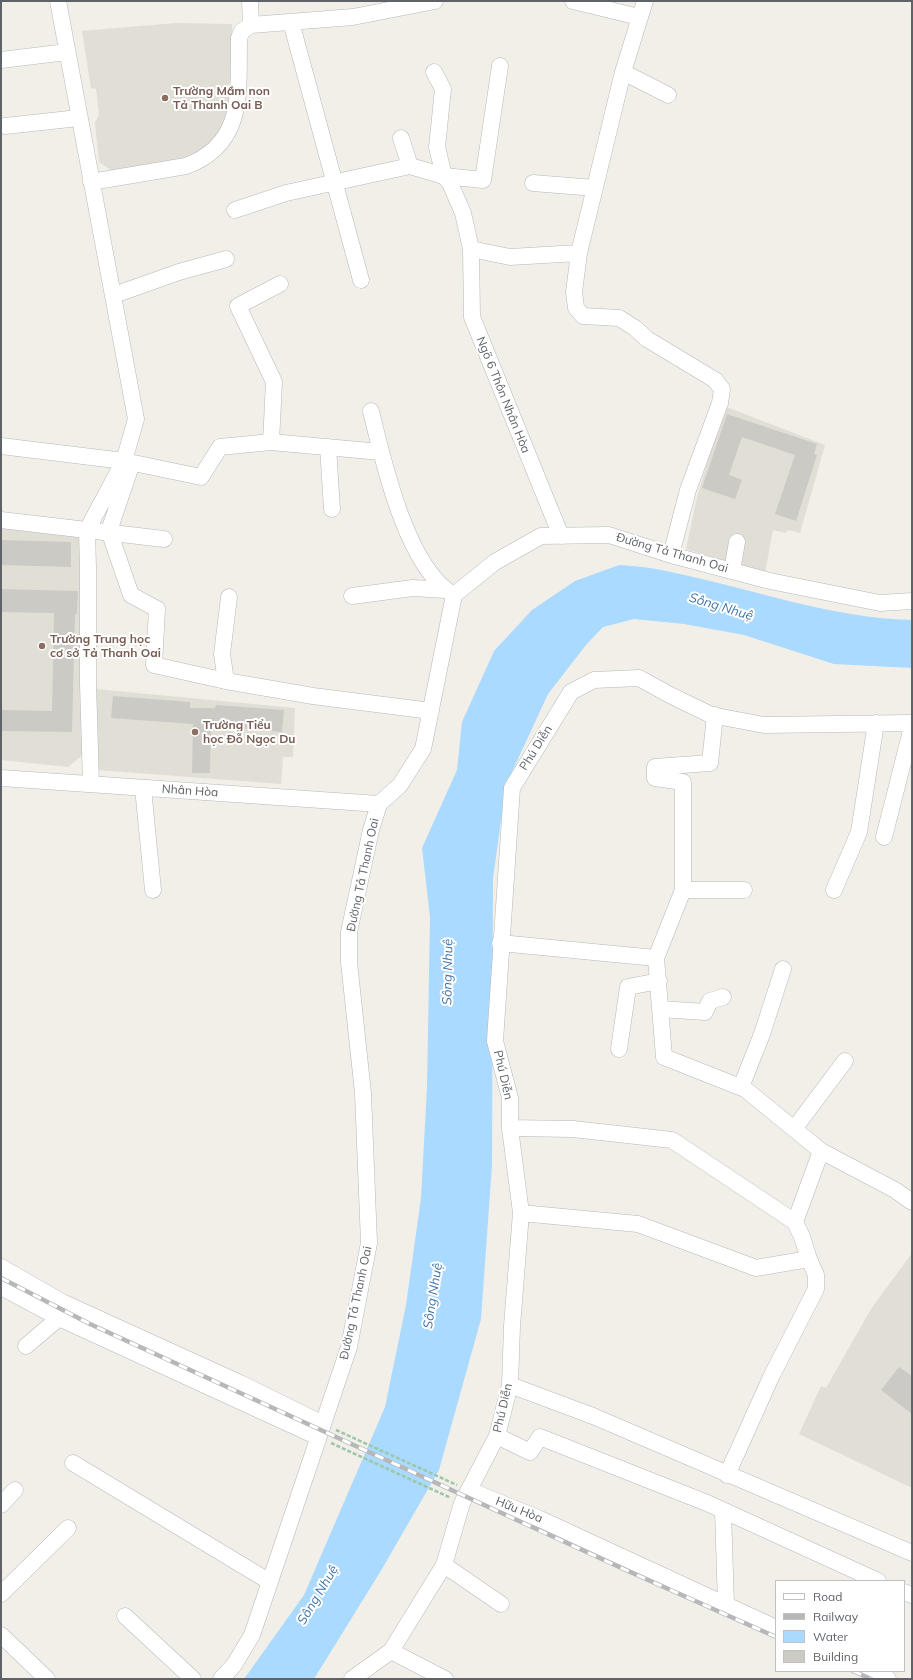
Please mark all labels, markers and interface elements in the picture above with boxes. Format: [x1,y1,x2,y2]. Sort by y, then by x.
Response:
place label: Trường Mầm non Tả Thanh Oai B [173,84,270,112]
marker: Trường Mầm non Tả Thanh Oai B [160,93,170,103]
street label: Ngõ 6 Thôn Nhân Hòa [473,335,533,455]
street label: Đường Tả Thanh Oai [614,530,730,576]
water label: Sông Nhuệ [687,590,755,624]
place label: Trường Trung học cơ sở Tả Thanh Oai [50,632,161,660]
marker: Trường Trung học cơ sở Tả Thanh Oai [37,641,47,651]
place label: Trường Tiểu học Đỗ Ngọc Du [203,718,295,746]
street label: Phú Diễn [517,723,555,773]
marker: Trường Tiểu học Đỗ Ngọc Du [190,727,200,737]
street label: Nhân Hòa [161,782,219,800]
street label: Đường Tả Thanh Oai [344,817,382,933]
water label: Sông Nhuệ [440,939,456,1005]
street label: Phú Diễn [490,1049,516,1101]
street label: Đường Tả Thanh Oai [337,1245,375,1361]
water label: Sông Nhuệ [420,1262,446,1330]
street label: Phú Diễn [490,1382,516,1434]
street label: Hữu Hòa [493,1494,545,1526]
water label: Sông Nhuệ [294,1563,342,1627]
legend [775,1580,905,1672]
text: Road [813,1589,842,1604]
text: Railway [813,1609,858,1624]
text: Water [813,1629,848,1644]
text: Building [813,1649,858,1664]

